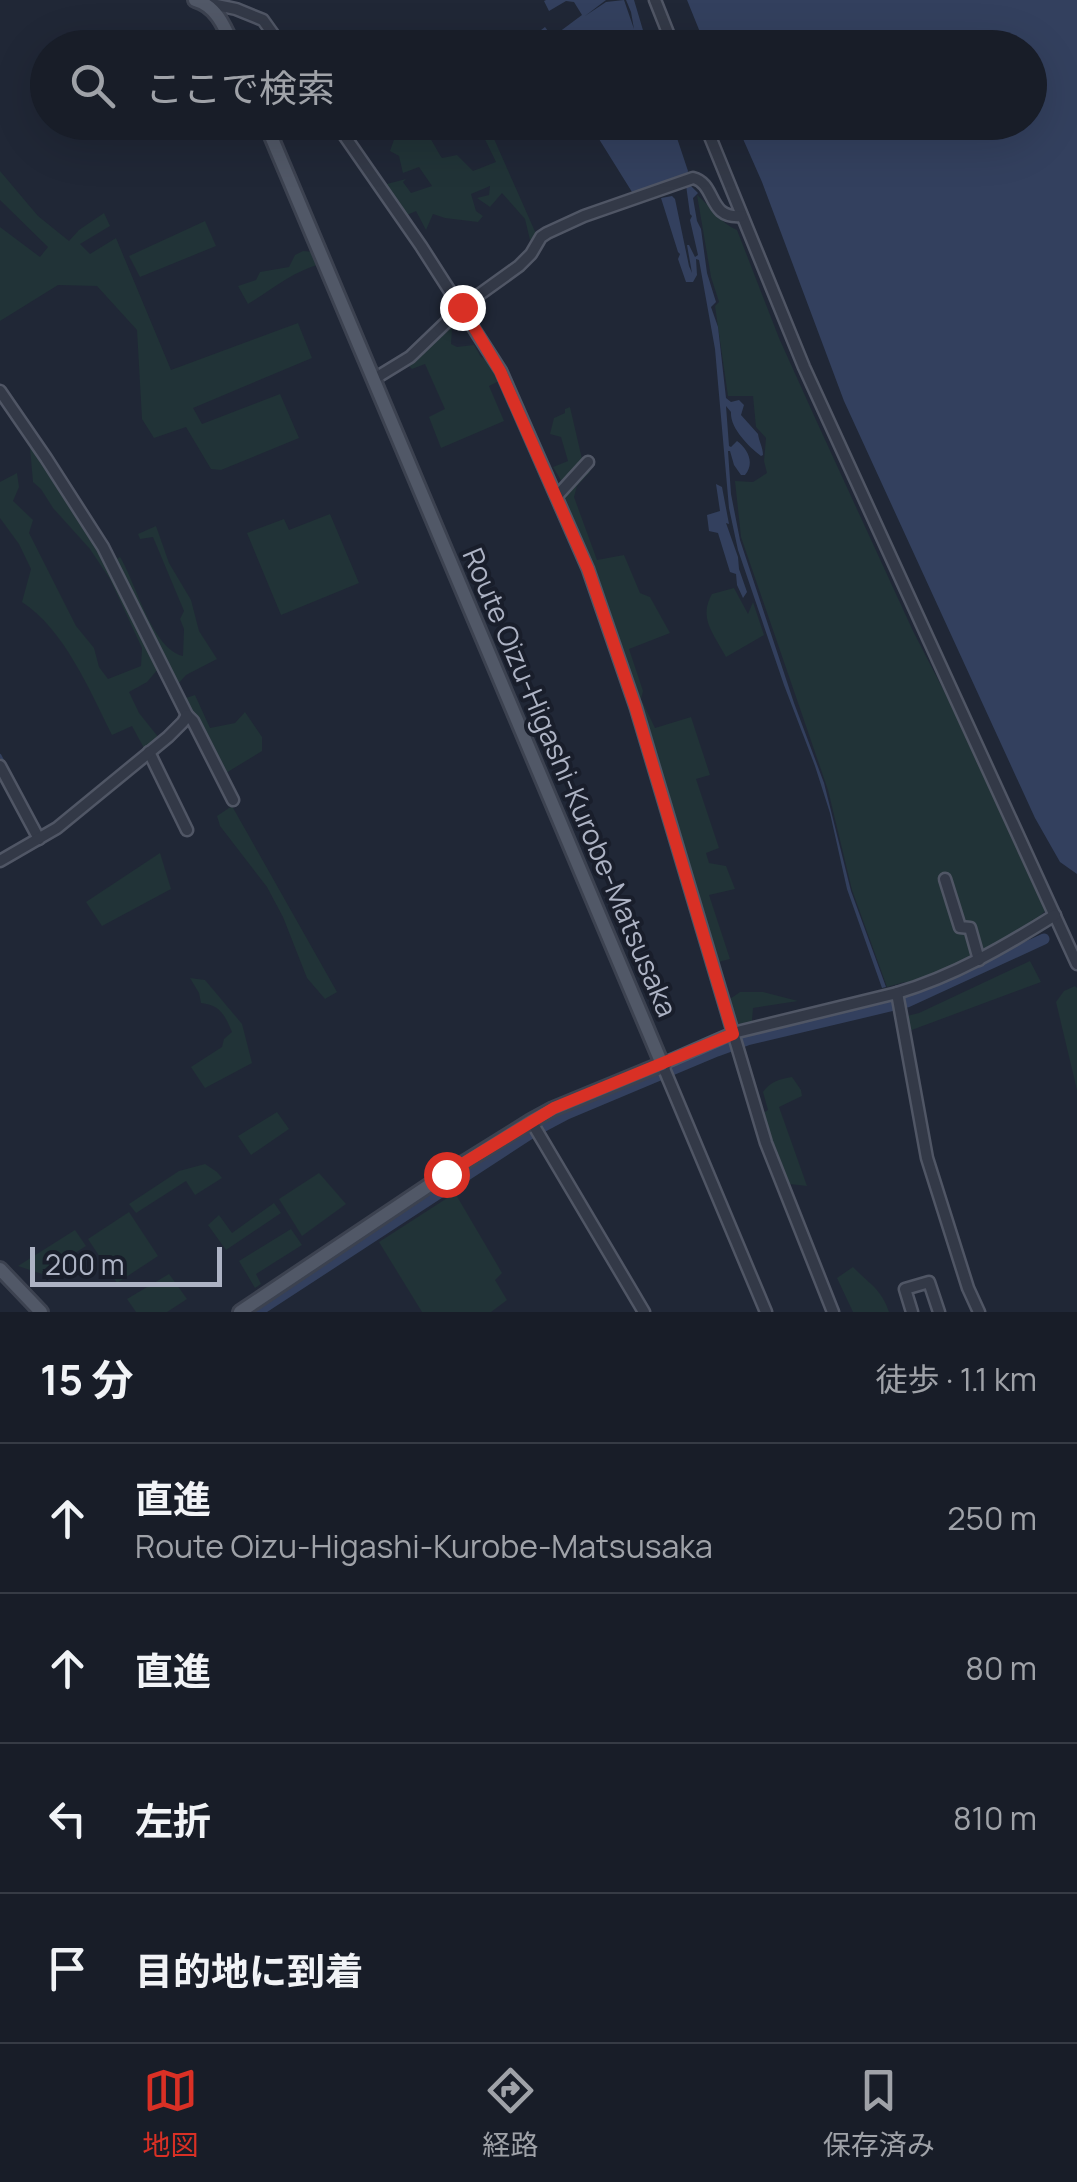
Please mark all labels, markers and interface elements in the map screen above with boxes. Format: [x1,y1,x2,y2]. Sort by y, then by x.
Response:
search box [30,30,1047,140]
icon: search [65,58,120,113]
text: ここで検索 [145,61,335,113]
route end [440,285,486,331]
street label: Route Oizu-Higashi-Kurobe-Matsusaka [455,542,687,1022]
route start [424,1152,470,1198]
scale bar [30,1242,222,1286]
text: 200 m [45,1245,124,1283]
text: 15 分 [40,1350,133,1408]
text: 徒歩 · 1.1 km [876,1357,1037,1401]
text: 直進 [135,1472,211,1524]
icon: ahead [40,1491,95,1546]
text: 250 m [947,1496,1037,1540]
text: Route Oizu-Higashi-Kurobe-Matsusaka [135,1524,713,1568]
icon: ahead [40,1641,95,1696]
text: 直進 [135,1644,211,1696]
text: 80 m [965,1646,1037,1690]
icon: left [40,1791,95,1846]
text: 左折 [135,1794,211,1846]
text: 810 m [953,1796,1037,1840]
icon: arrive [40,1941,95,1996]
text: 目的地に到着 [135,1944,363,1996]
tab: 地図 [142,2063,198,2163]
tab: 経路 [482,2063,539,2163]
tab: 保存済み [823,2063,935,2163]

